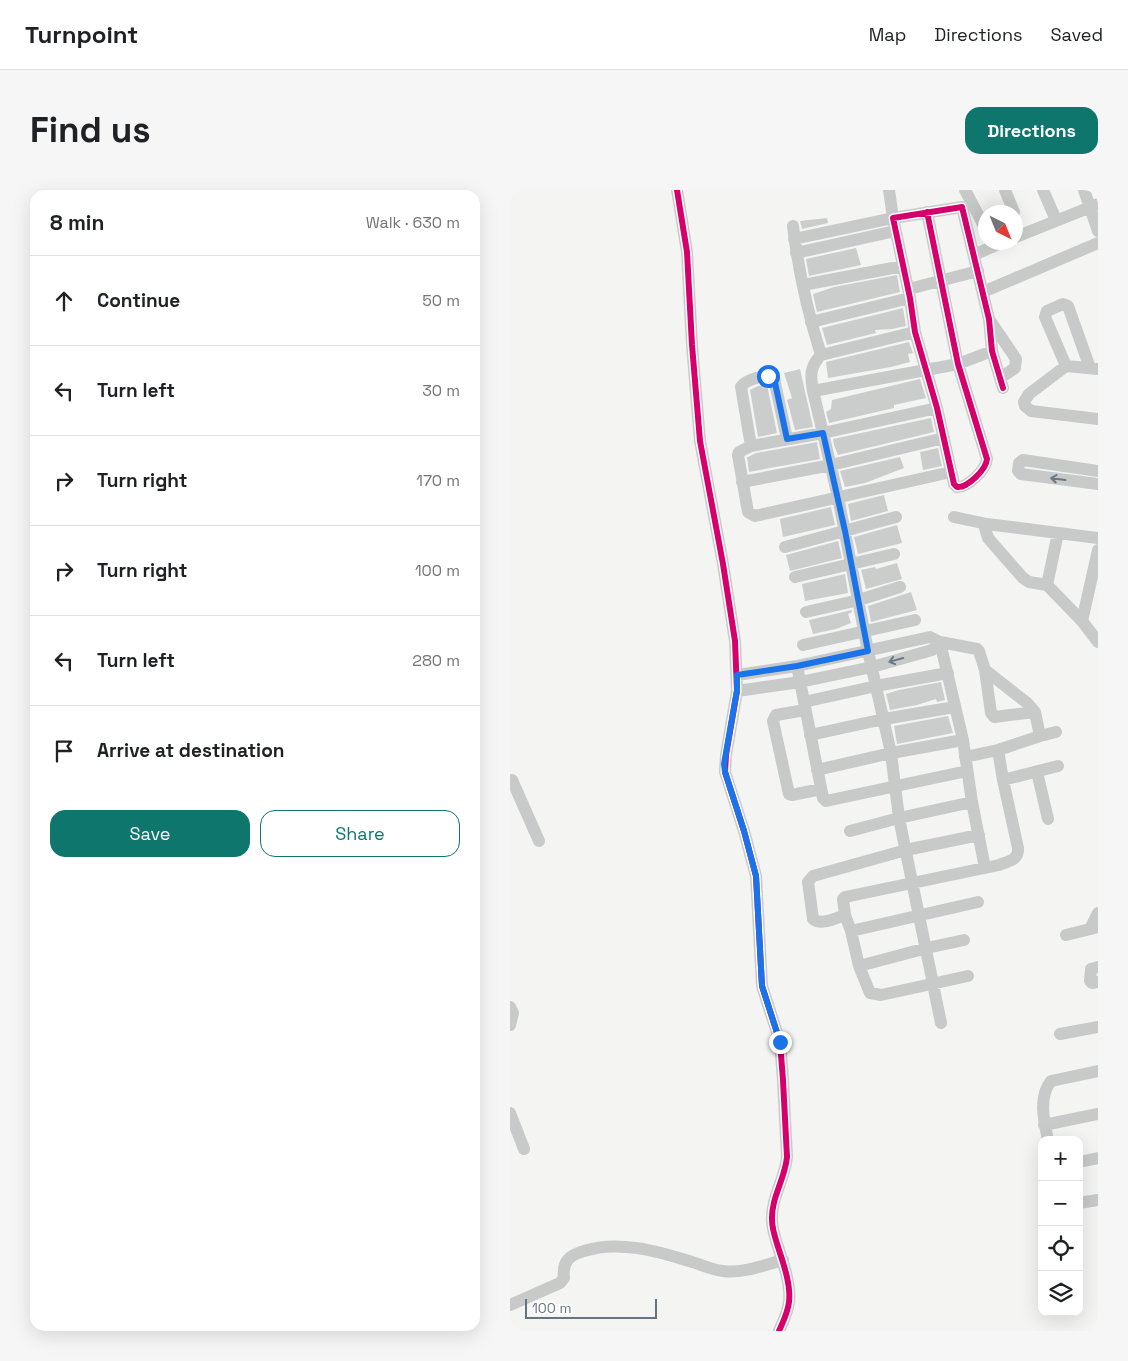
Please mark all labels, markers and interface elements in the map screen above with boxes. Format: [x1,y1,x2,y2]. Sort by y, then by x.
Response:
text: Turnpoint [25,19,138,50]
text: Map [869,23,906,46]
text: Directions [934,23,1023,46]
text: Saved [1051,23,1103,46]
button: Directions [965,107,1098,154]
text: Find us [30,108,151,152]
north arrow [978,205,1023,250]
text: 8 min [50,209,104,236]
text: Walk · 630 m [366,212,460,233]
icon: ahead [50,287,78,315]
text: Continue [97,288,180,313]
text: 50 m [422,290,460,311]
route start [757,365,780,388]
icon: left [50,377,78,405]
text: Turn left [97,378,175,403]
text: 30 m [422,380,460,401]
icon: right [50,467,78,495]
text: Turn right [97,468,187,493]
text: 170 m [416,470,460,491]
one-way arrow [1050,474,1066,484]
icon: right [50,557,78,585]
text: Turn right [97,558,187,583]
text: 100 m [415,560,460,581]
icon: left [50,647,78,675]
text: Turn left [97,648,175,673]
text: 280 m [412,650,460,671]
one-way arrow [889,656,905,665]
icon: arrive [50,737,78,765]
text: Arrive at destination [97,738,285,763]
button: Save [50,810,250,857]
button: Share [260,810,460,857]
route end [769,1031,792,1054]
map controls [1038,1136,1083,1316]
button: + [1038,1136,1083,1181]
button: − [1038,1181,1083,1226]
button: locate [1038,1226,1083,1271]
button: layers [1038,1271,1083,1316]
scale bar [525,1296,658,1319]
text: 100 m [532,1299,571,1317]

